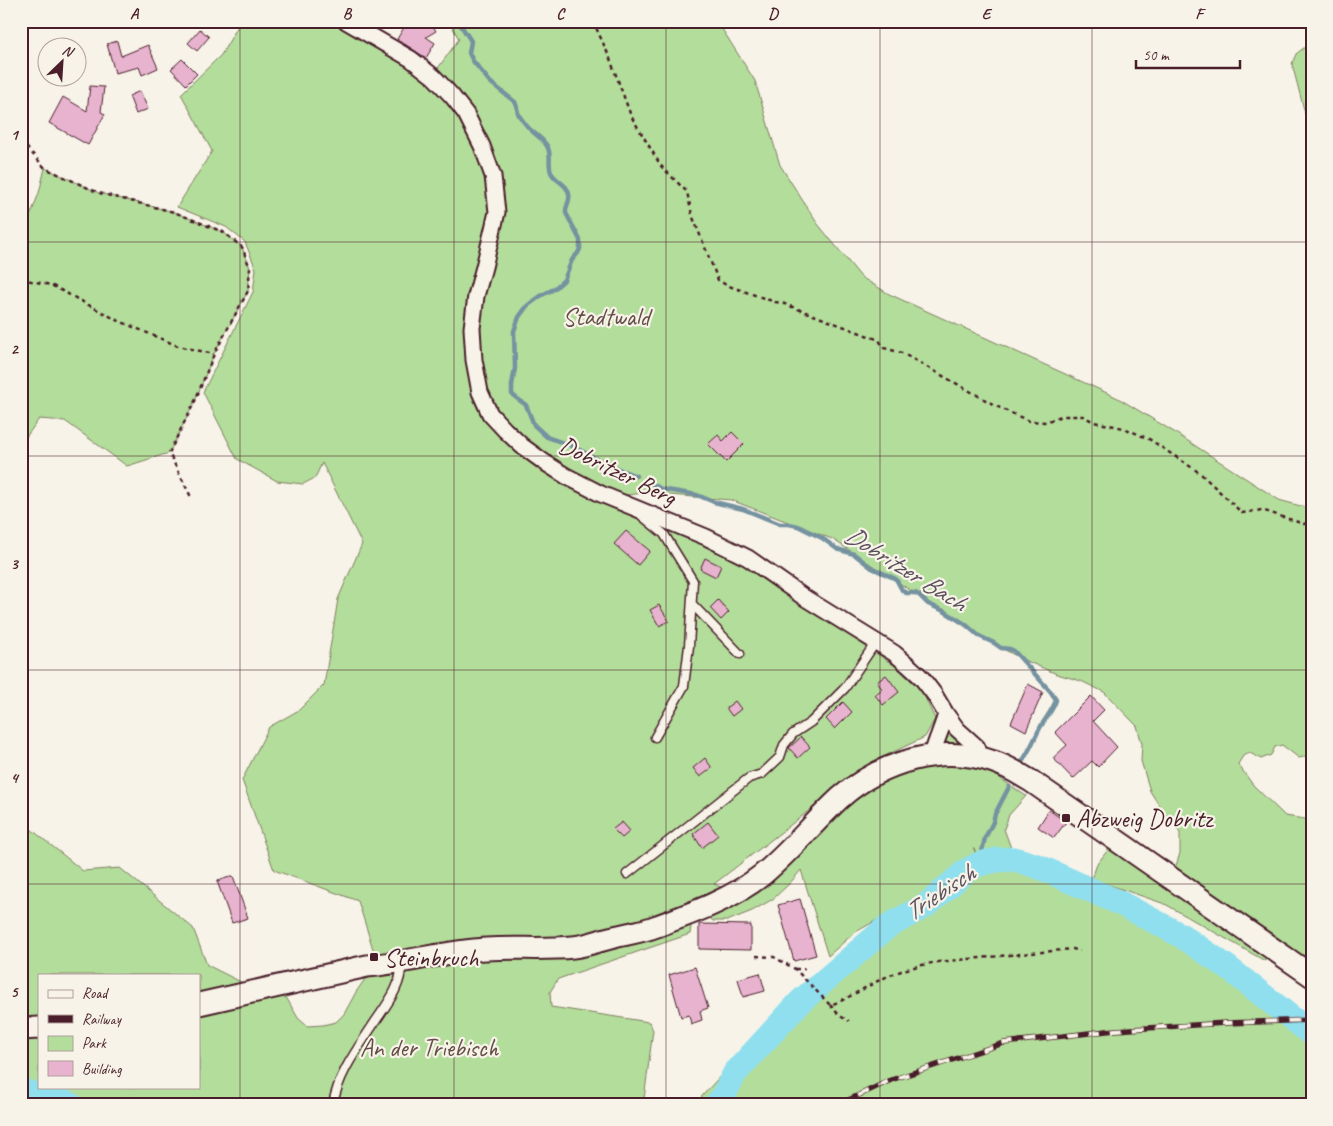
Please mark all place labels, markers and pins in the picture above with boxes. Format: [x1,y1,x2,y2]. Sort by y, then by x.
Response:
place label: Abzweig Dobritz [1076,803,1214,835]
marker: Abzweig Dobritz [1060,812,1072,824]
place label: Steinbruch [384,942,479,974]
marker: Steinbruch [368,951,380,963]

